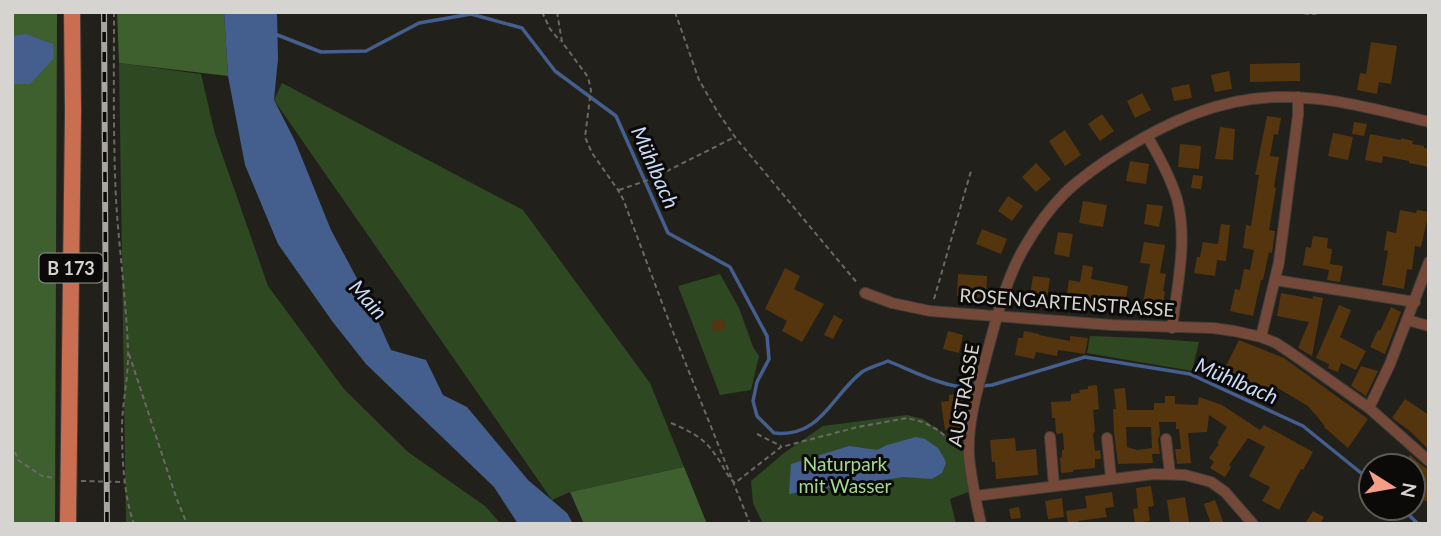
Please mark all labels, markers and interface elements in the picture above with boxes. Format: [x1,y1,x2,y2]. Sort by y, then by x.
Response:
water label: Mühlbach [627,122,685,212]
road number: B 173 [40,254,102,282]
water label: Main [345,274,393,324]
street label: ROSENGARTENSTRASSE [959,283,1175,321]
street label: AUSTRASSE [943,342,983,448]
water label: Mühlbach [1192,351,1282,409]
park label: Naturpark mit Wasser [798,452,892,497]
north arrow [1357,452,1427,522]
text: N [1396,481,1422,500]

